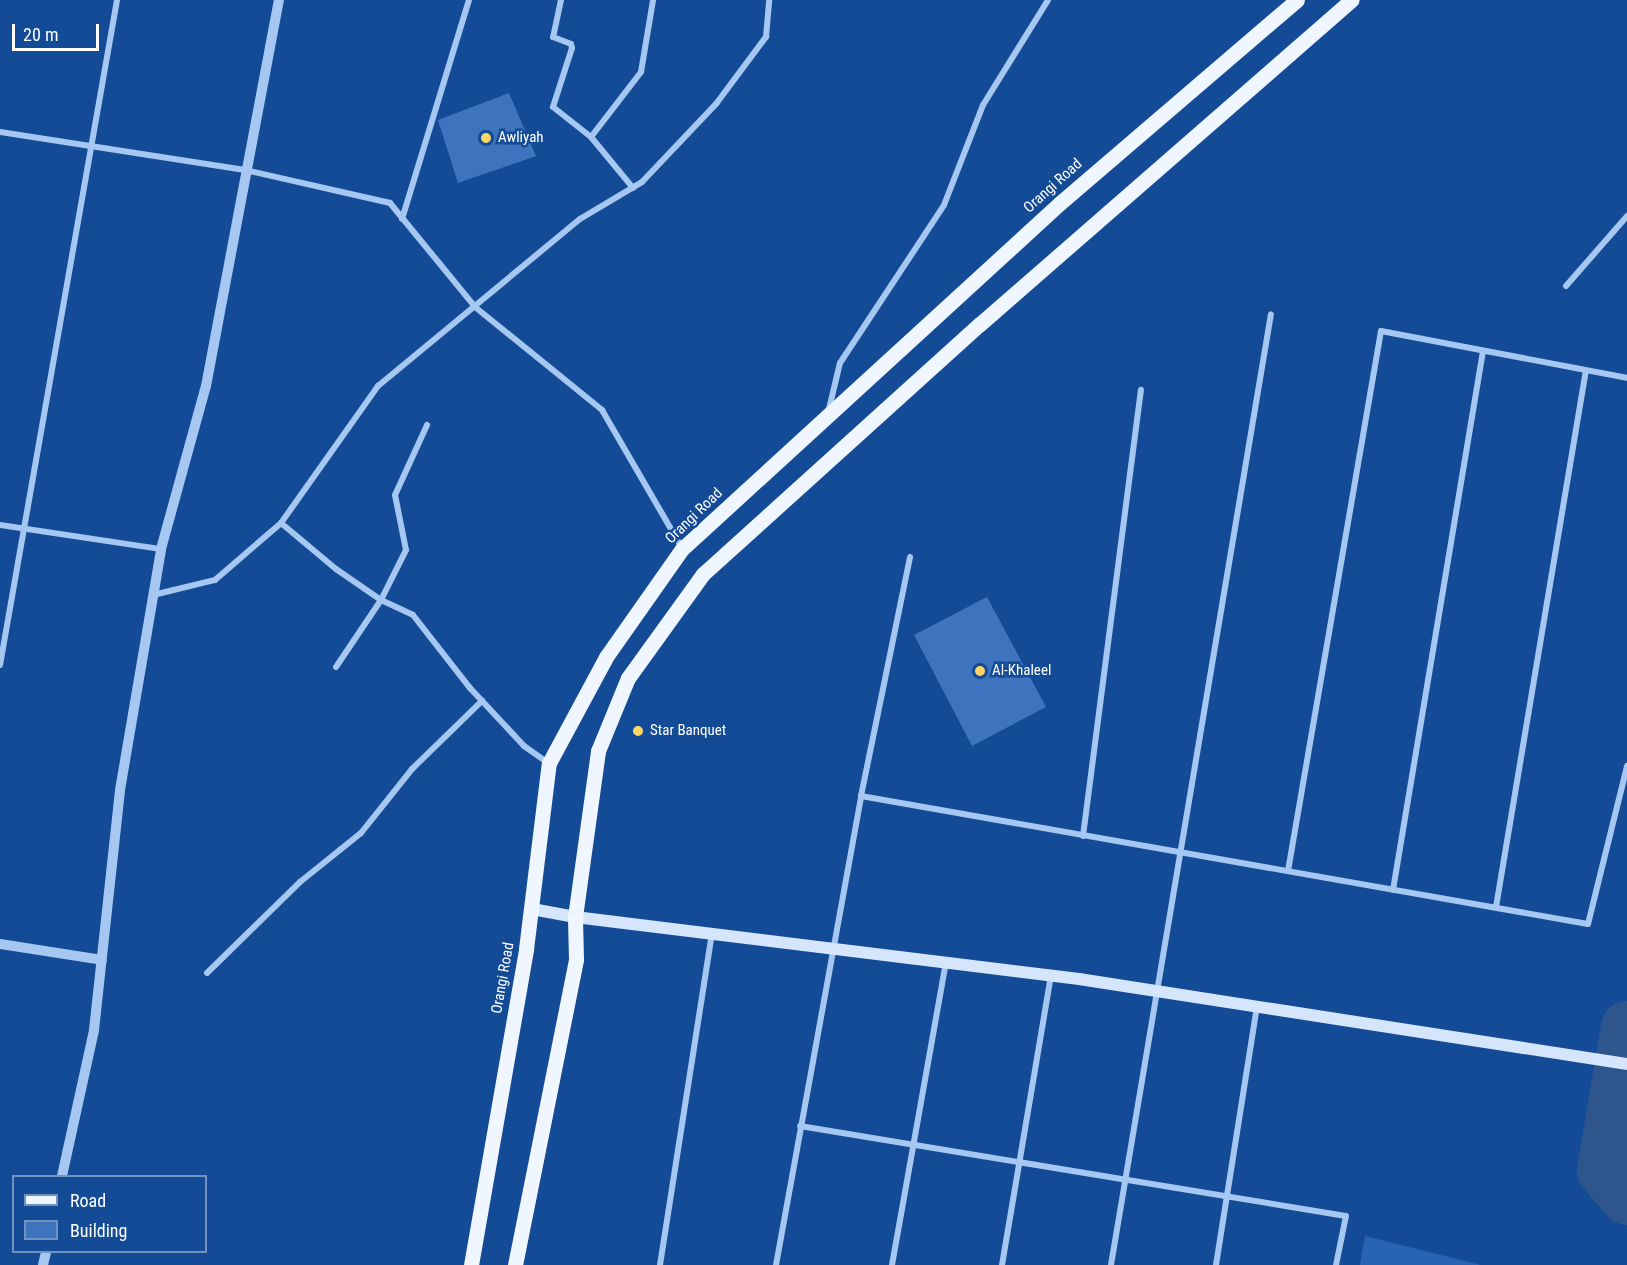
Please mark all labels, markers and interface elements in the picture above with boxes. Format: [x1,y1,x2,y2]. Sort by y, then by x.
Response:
scale bar [15,12,102,50]
text: 20 m [23,24,58,45]
place label: Awliyah [498,129,544,147]
marker: Awliyah [479,131,493,145]
street label: Orangi Road [1020,155,1086,217]
street label: Orangi Road [662,484,726,548]
place label: Al-Khaleel [992,662,1051,680]
marker: Al-Khaleel [973,664,987,678]
place label: Star Banquet [650,722,726,740]
marker: Star Banquet [631,724,645,738]
street label: Orangi Road [488,941,518,1015]
legend [12,1175,207,1253]
text: Road [70,1190,106,1211]
text: Building [70,1220,127,1241]

